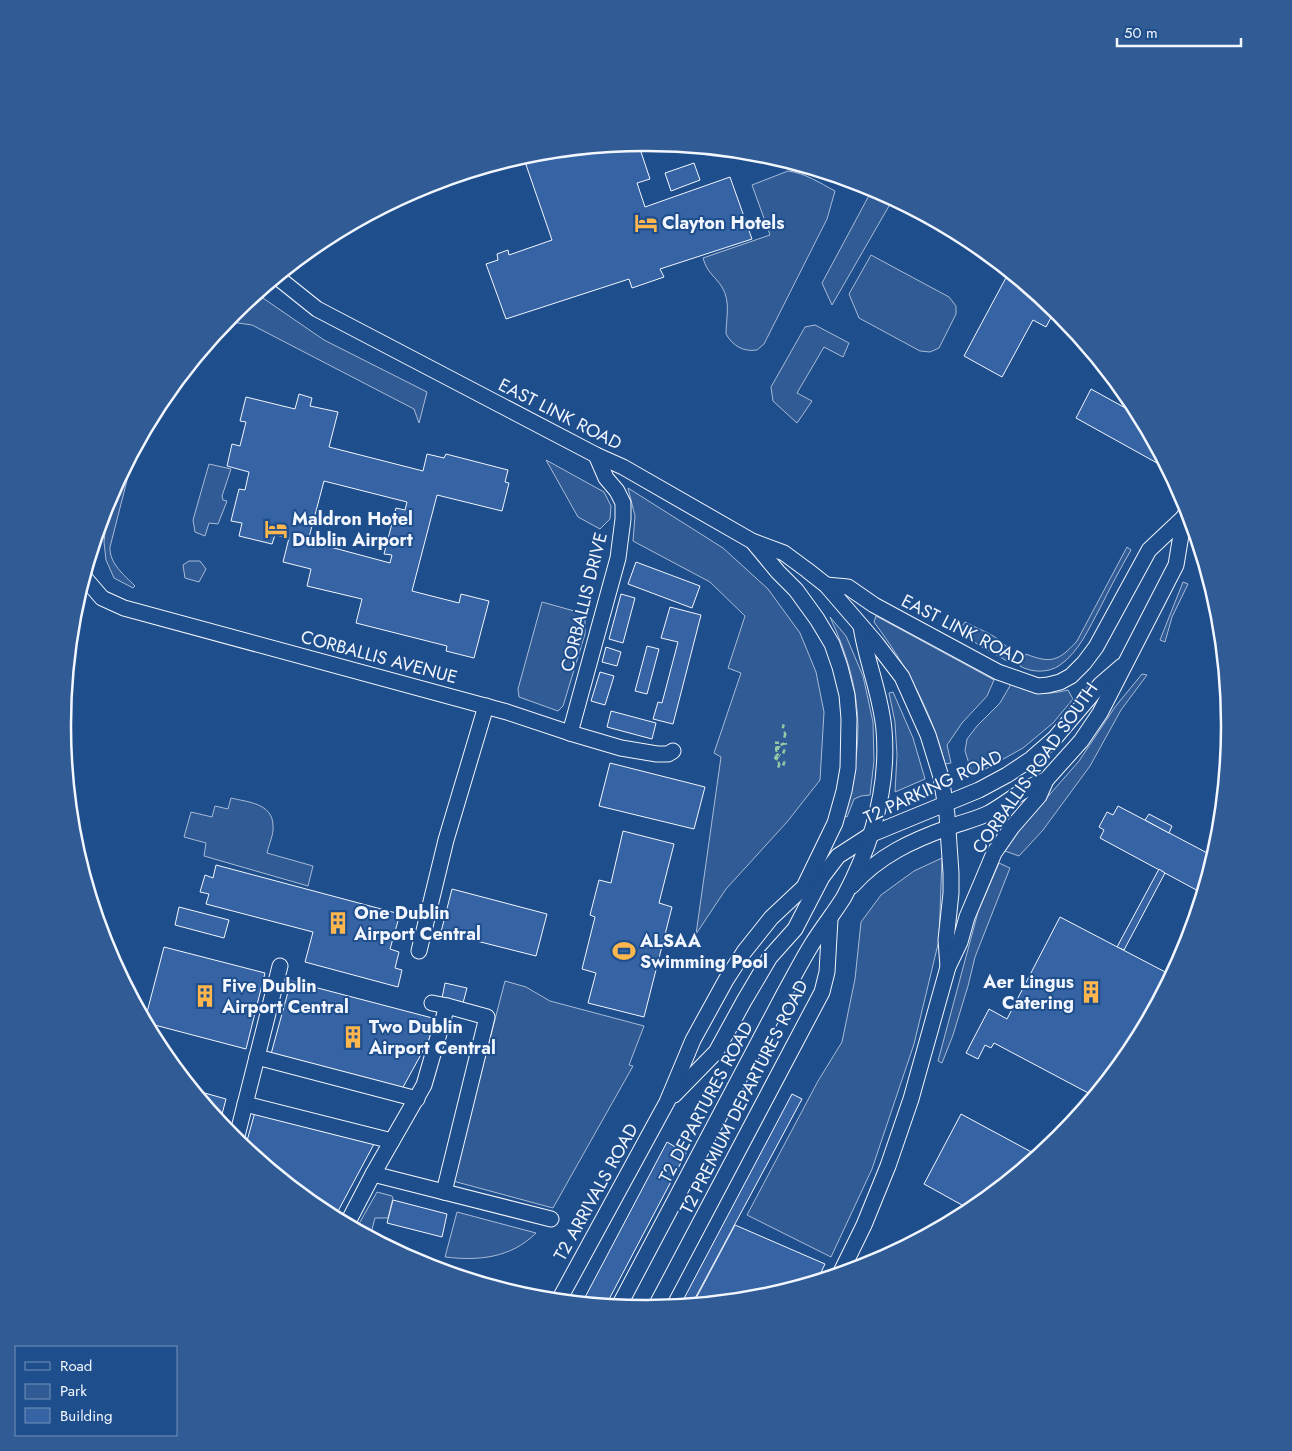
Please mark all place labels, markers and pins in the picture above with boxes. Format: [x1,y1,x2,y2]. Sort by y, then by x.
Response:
hotel icon: Clayton Hotels [633,210,659,236]
place label: Clayton Hotels [662,210,784,236]
place label: Maldron Hotel Dublin Airport [292,506,413,553]
hotel icon: Maldron Hotel Dublin Airport [263,516,289,542]
place label: One Dublin Airport Central [353,900,481,947]
building icon: One Dublin Airport Central [325,910,351,936]
place label: ALSAA Swimming Pool [639,928,768,975]
sports icon: ALSAA Swimming Pool [611,938,637,964]
place label: Aer Lingus Catering [982,969,1074,1016]
place label: Five Dublin Airport Central [221,973,349,1020]
building icon: Aer Lingus Catering [1078,979,1104,1005]
building icon: Five Dublin Airport Central [192,983,218,1009]
place label: Two Dublin Airport Central [368,1014,496,1061]
building icon: Two Dublin Airport Central [340,1024,366,1050]

